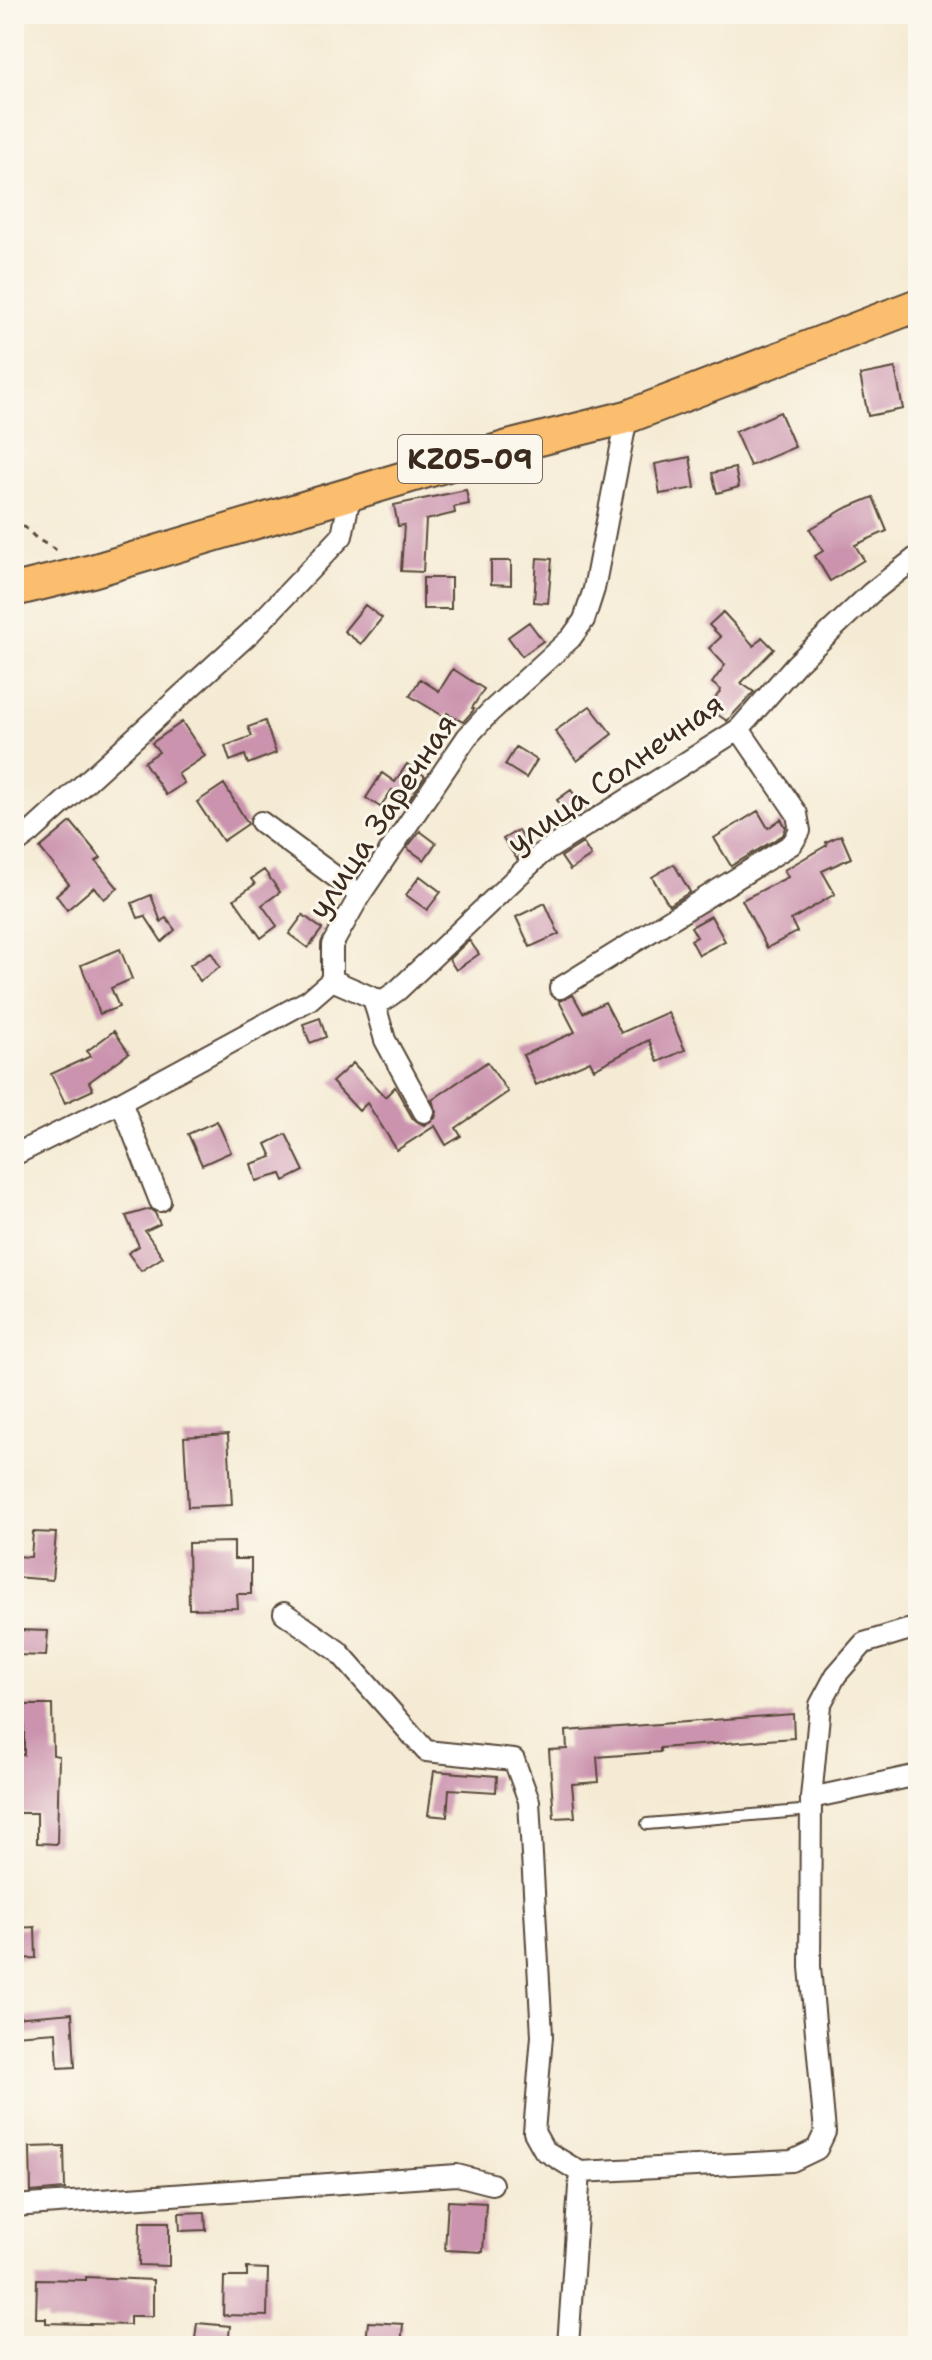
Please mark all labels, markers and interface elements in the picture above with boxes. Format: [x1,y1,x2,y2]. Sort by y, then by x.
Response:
road number: KZ05-09 [398,435,542,483]
street label: улица Солнечная [498,683,732,863]
street label: улица Заречная [298,705,466,927]

